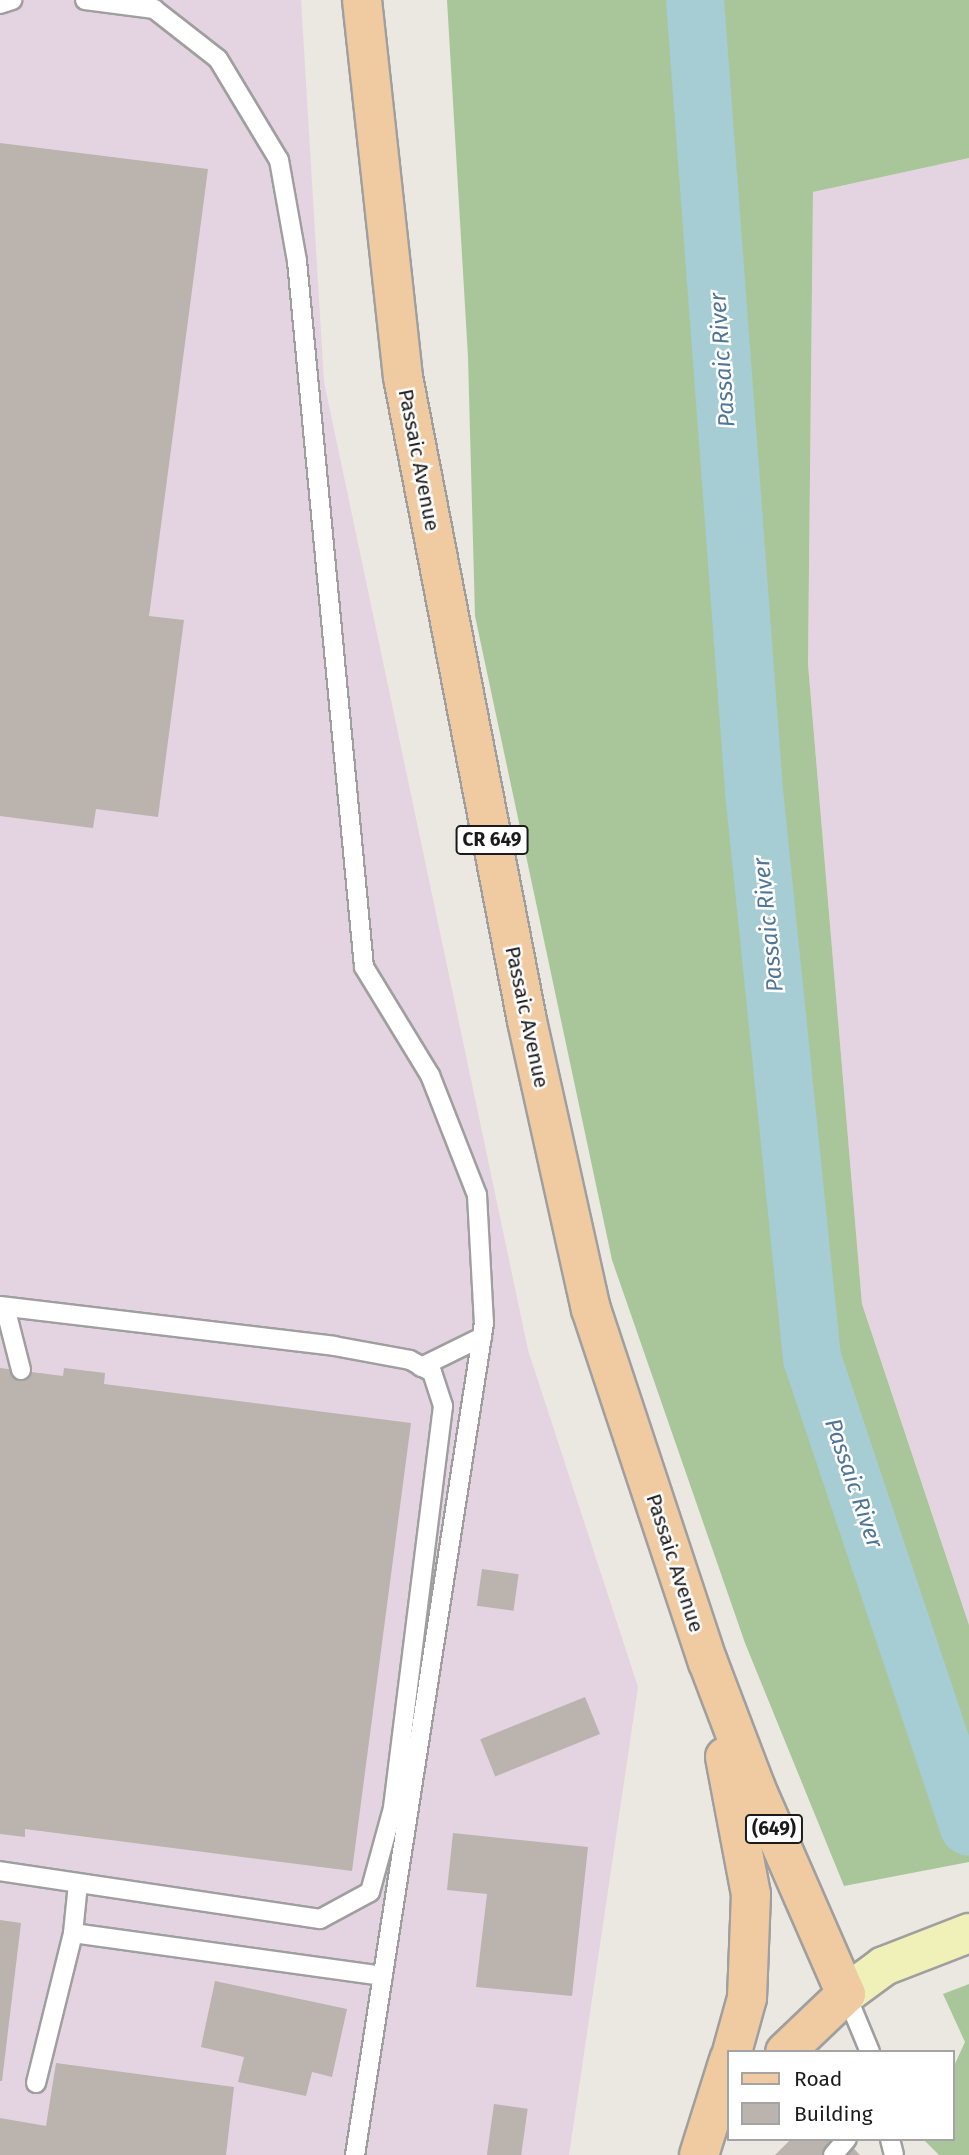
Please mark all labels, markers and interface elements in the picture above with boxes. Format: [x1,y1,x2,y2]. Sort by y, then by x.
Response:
water label: Passaic River [704,292,740,428]
street label: Passaic Avenue [393,387,445,533]
road number: CR 649 [455,824,529,856]
water label: Passaic River [747,857,789,993]
street label: Passaic Avenue [500,944,554,1090]
water label: Passaic River [819,1415,889,1551]
street label: Passaic Avenue [641,1491,709,1635]
road number: (649) [744,1814,804,1844]
legend [727,2050,955,2141]
text: Road [794,2066,842,2092]
text: Building [794,2101,873,2127]

